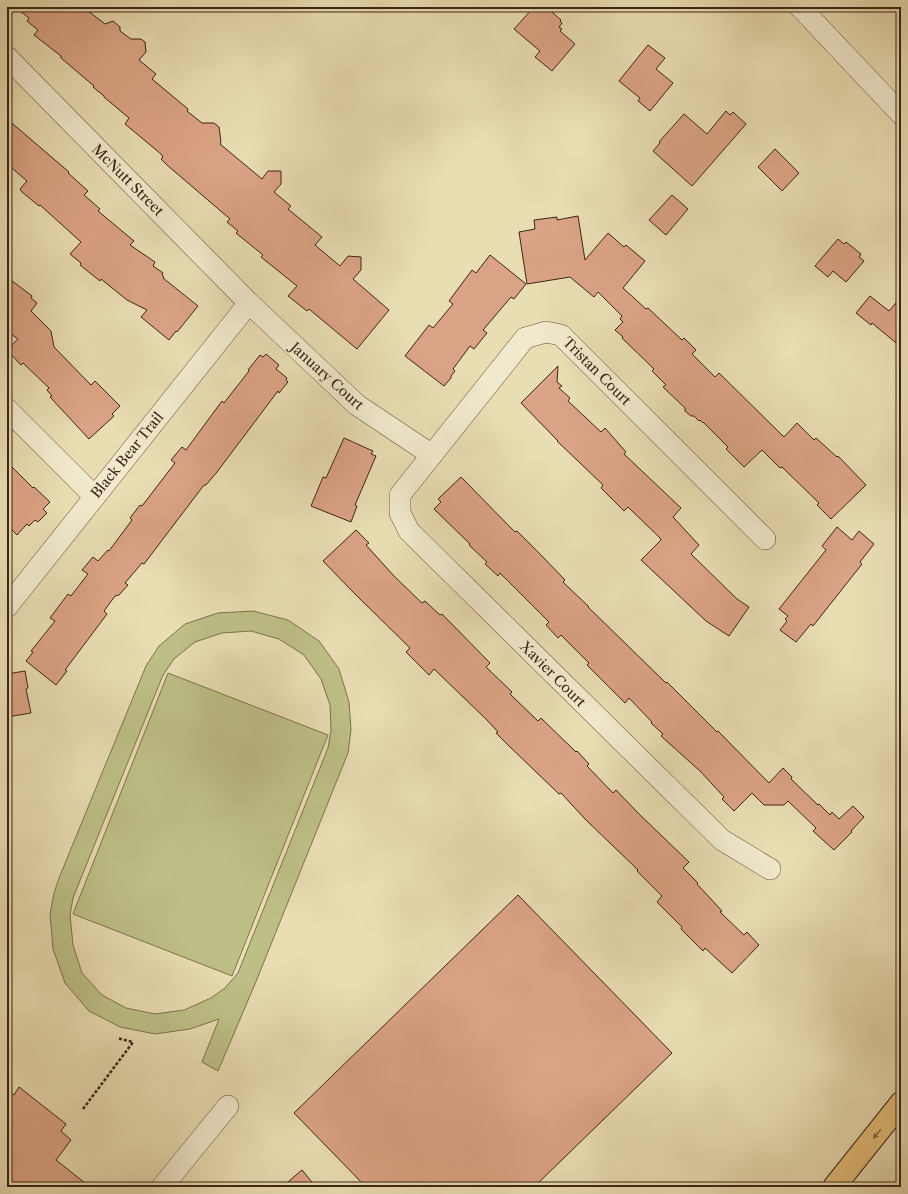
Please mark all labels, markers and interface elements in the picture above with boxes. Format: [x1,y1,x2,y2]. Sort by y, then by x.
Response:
street label: McNutt Street [88,140,168,220]
street label: Tristan Court [559,333,635,409]
street label: January Court [285,337,368,414]
street label: Black Bear Trail [87,408,167,502]
street label: Xavier Court [516,637,590,711]
one-way arrow [872,1128,881,1139]

